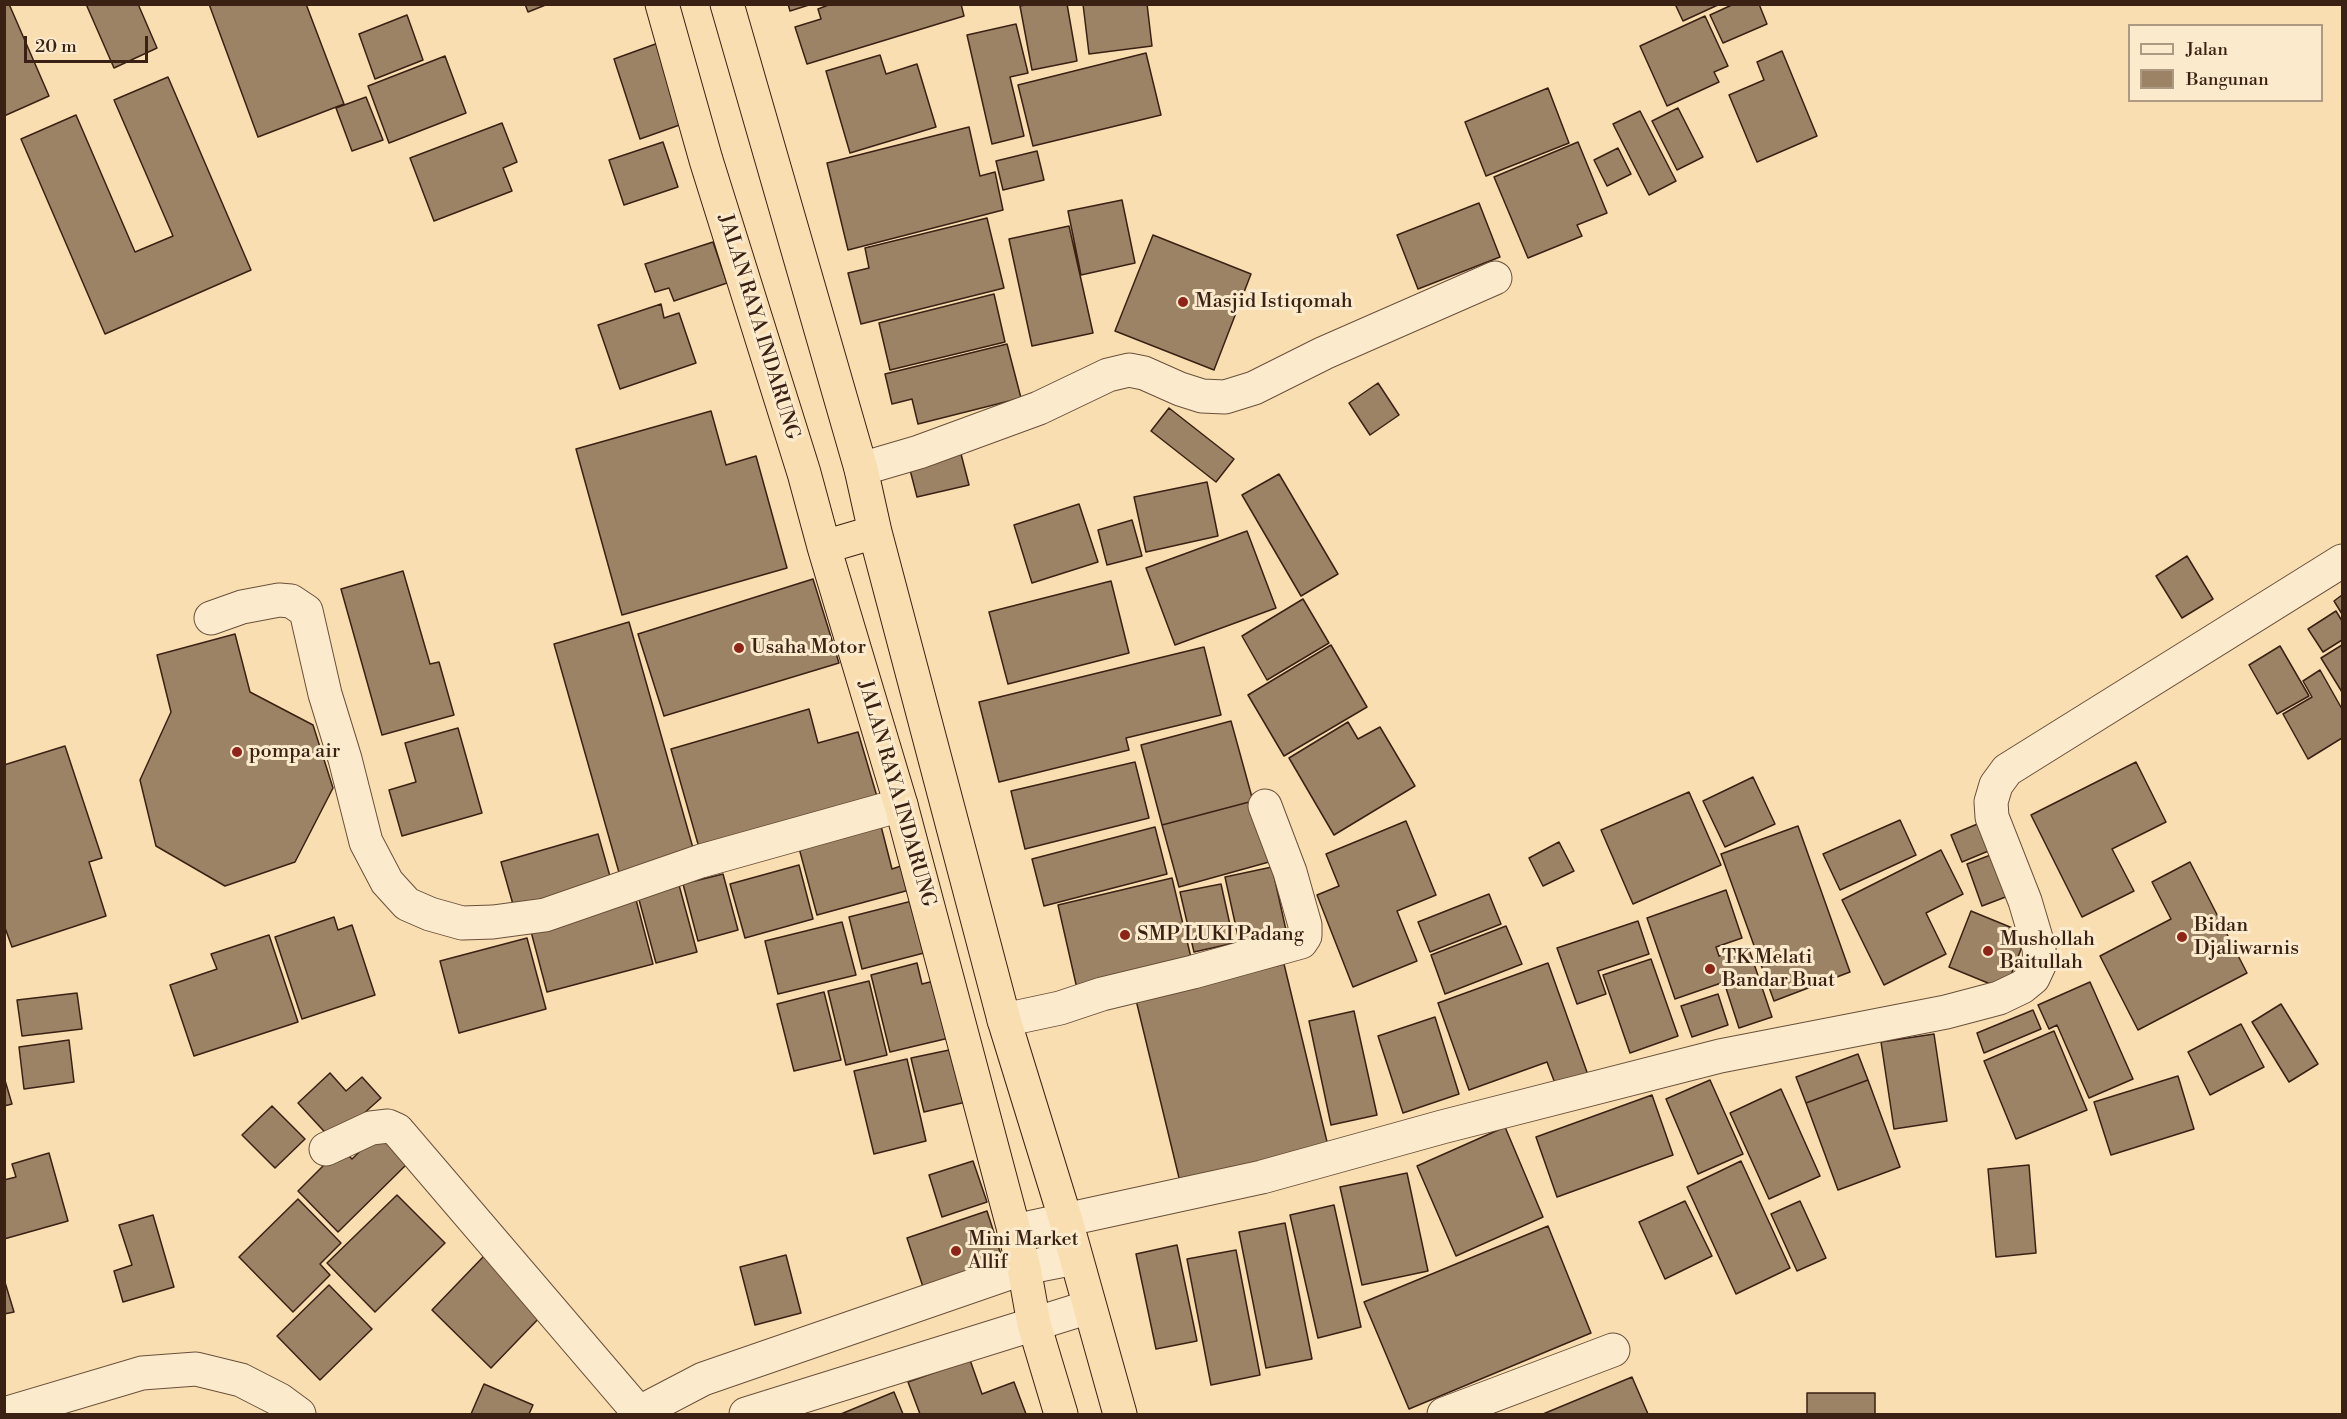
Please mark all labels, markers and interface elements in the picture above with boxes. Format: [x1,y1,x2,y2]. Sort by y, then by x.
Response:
scale bar [27,24,152,62]
legend [2128,24,2323,102]
text: 20 m [35,35,77,58]
text: Jalan [2186,38,2228,61]
text: Bangunan [2186,68,2269,91]
street label: JALAN RAYA INDARUNG [712,211,804,443]
place label: Masjid Istiqomah [1195,290,1353,314]
marker: Masjid Istiqomah [1176,295,1190,309]
place label: Usaha Motor [751,636,866,660]
marker: Usaha Motor [732,641,746,655]
street label: JALAN RAYA INDARUNG [852,678,940,910]
place label: pompa air [249,740,340,764]
marker: pompa air [230,745,244,759]
place label: Bidan Djaliwarnis [2194,914,2299,961]
place label: SMP LUKI Padang [1137,923,1304,947]
marker: SMP LUKI Padang [1118,928,1132,942]
place label: Mushollah Baitullah [2000,928,2095,975]
marker: Bidan Djaliwarnis [2175,930,2189,944]
marker: Mushollah Baitullah [1981,944,1995,958]
place label: TK Melati Bandar Buat [1722,946,1835,993]
marker: TK Melati Bandar Buat [1703,962,1717,976]
place label: Mini Market Allif [968,1228,1079,1275]
marker: Mini Market Allif [949,1244,963,1258]

